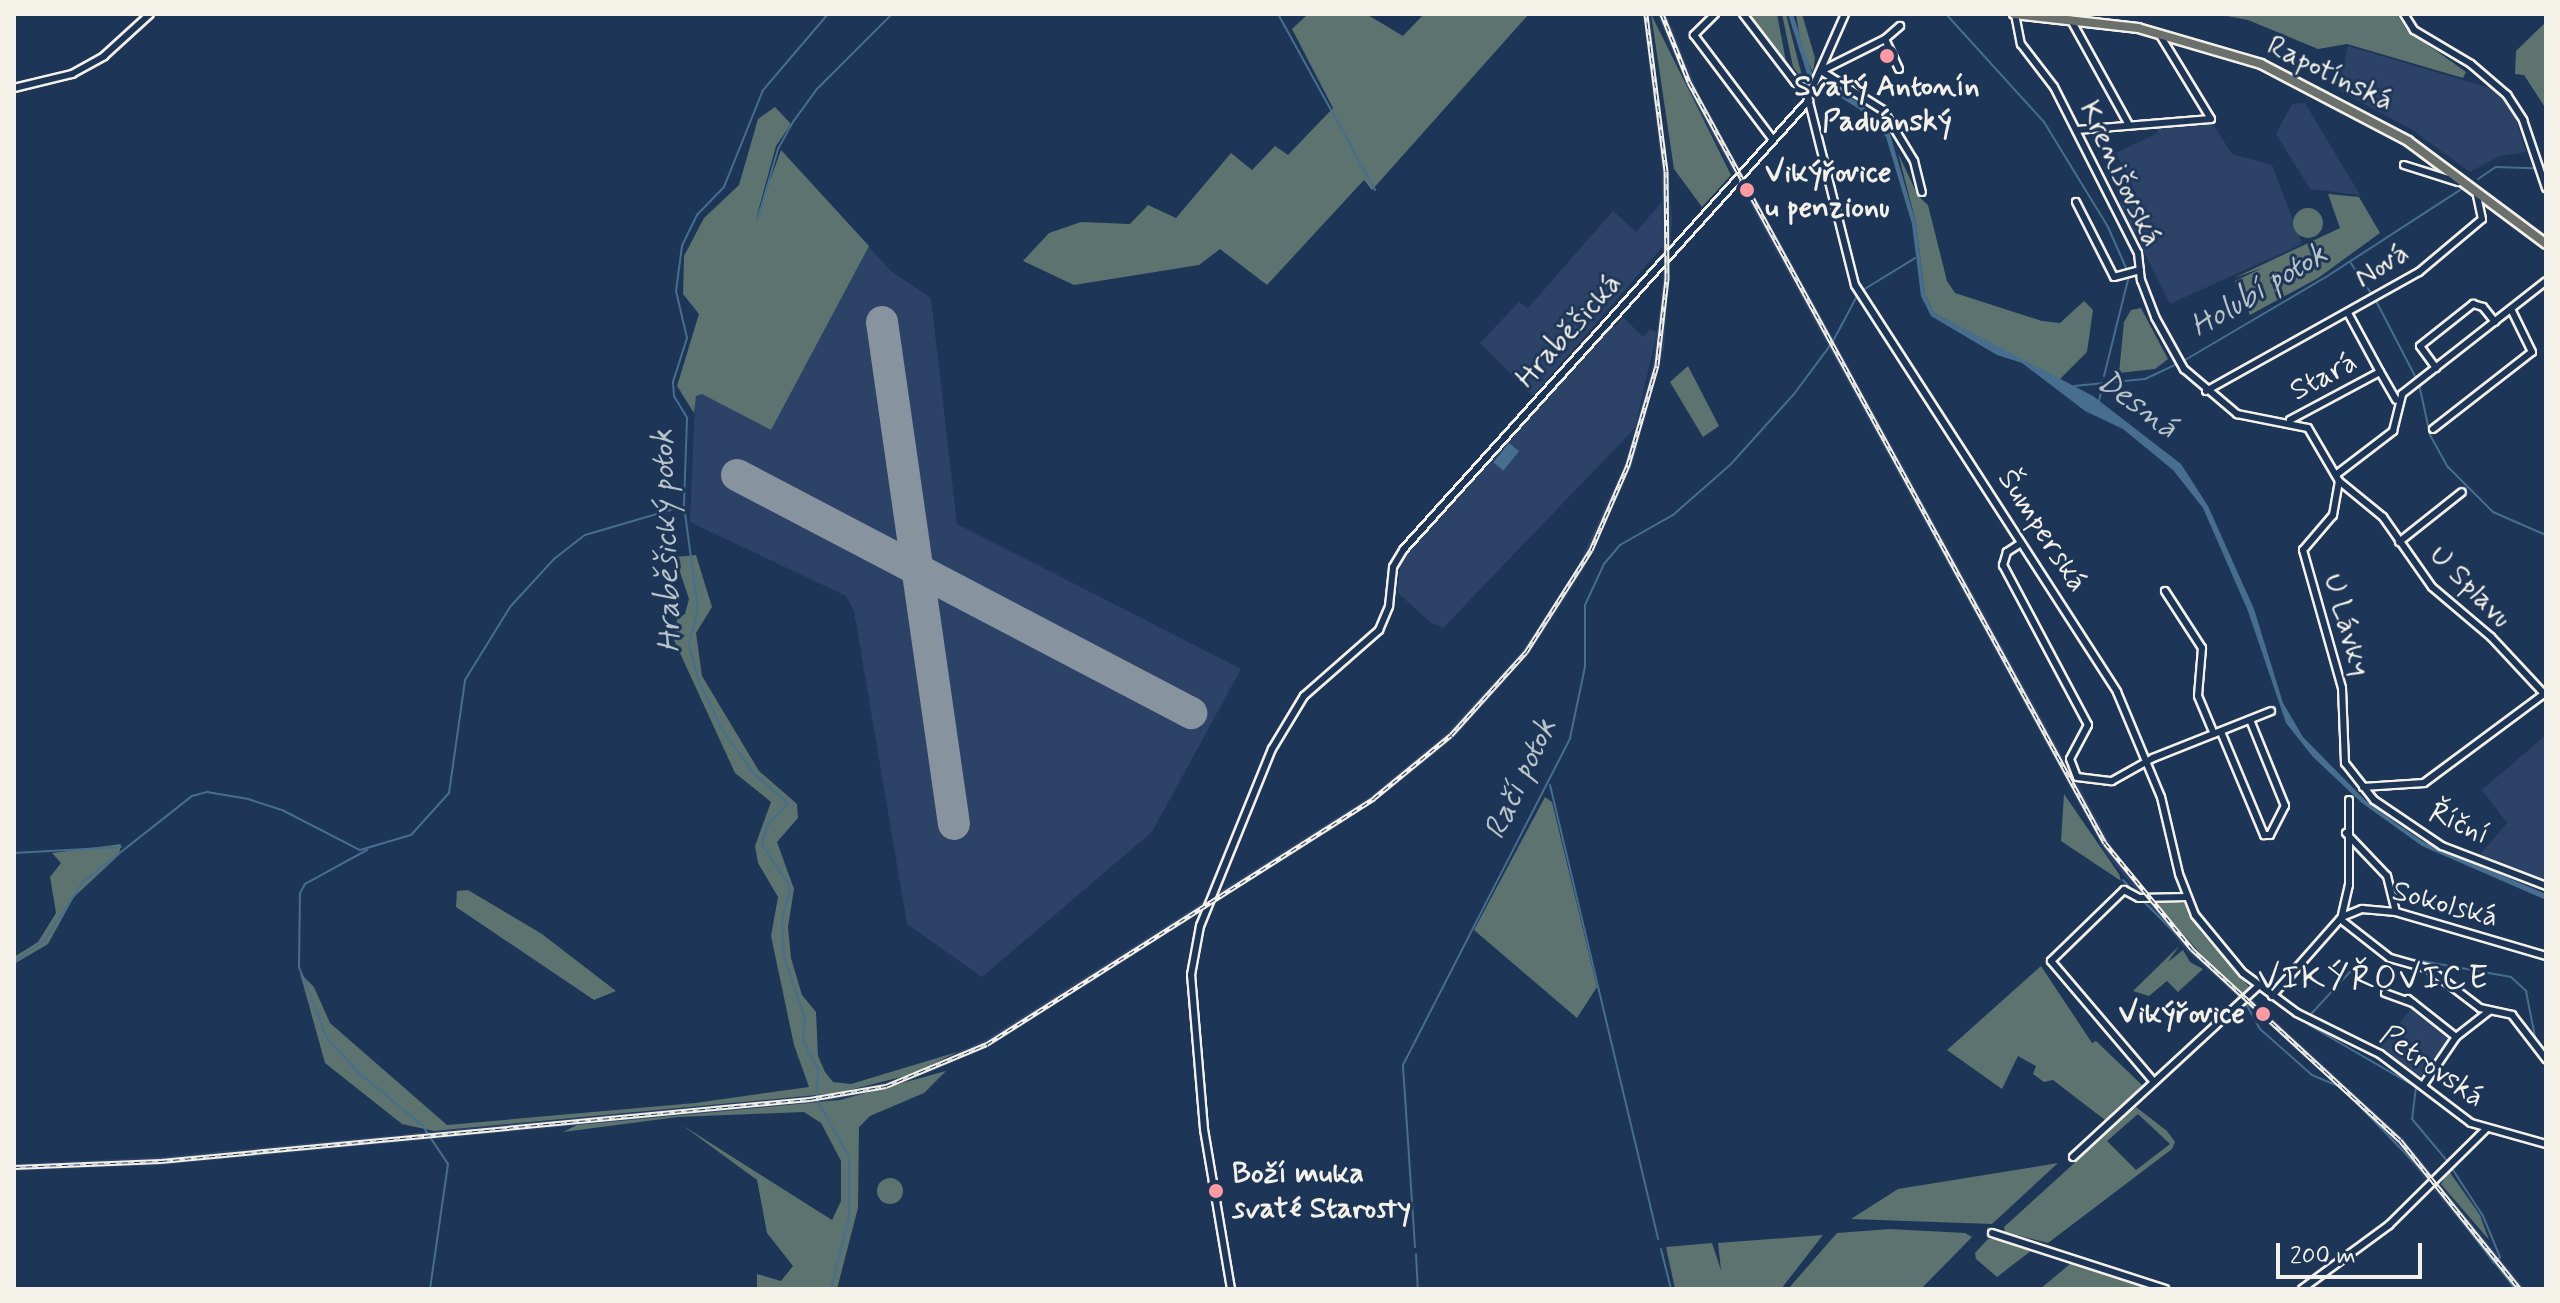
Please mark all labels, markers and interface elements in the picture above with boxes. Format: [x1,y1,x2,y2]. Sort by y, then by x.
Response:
street label: Rapotínská [2261,28,2399,120]
marker: Svatý Antonín Paduánský [1878,47,1896,65]
place label: Svatý Antonín Paduánský [1794,69,1980,140]
street label: Krenišovská [2071,95,2169,253]
place label: Vikýřovice u penzionu [1765,155,1893,226]
marker: Vikýřovice u penzionu [1736,179,1758,201]
water label: Holubí potok [2184,235,2334,347]
street label: Nová [2348,235,2416,297]
street label: Hraběšická [1508,266,1630,396]
street label: Stará [2284,344,2364,410]
water label: Desná [2089,363,2185,447]
water label: Hraběšický potok [644,429,690,653]
street label: Šumperská [1989,463,2095,599]
street label: U Splavu [2421,538,2519,636]
street label: U Lávky [2314,570,2378,680]
water label: Račí potok [1476,712,1566,846]
street label: Říční [2423,795,2495,853]
street label: Sokolská [2388,874,2502,936]
district label: VIKÝŘOVICE [2260,959,2488,999]
place label: Vikýřovice [2118,996,2245,1032]
marker: Vikýřovice [2252,1003,2274,1025]
street label: Petrovská [2373,1018,2491,1116]
place label: Boží muka svaté Starosty [1232,1156,1411,1226]
marker: Boží muka svaté Starosty [1207,1182,1225,1200]
scale bar [2280,1227,2426,1277]
text: 200 m [2290,1241,2356,1272]

